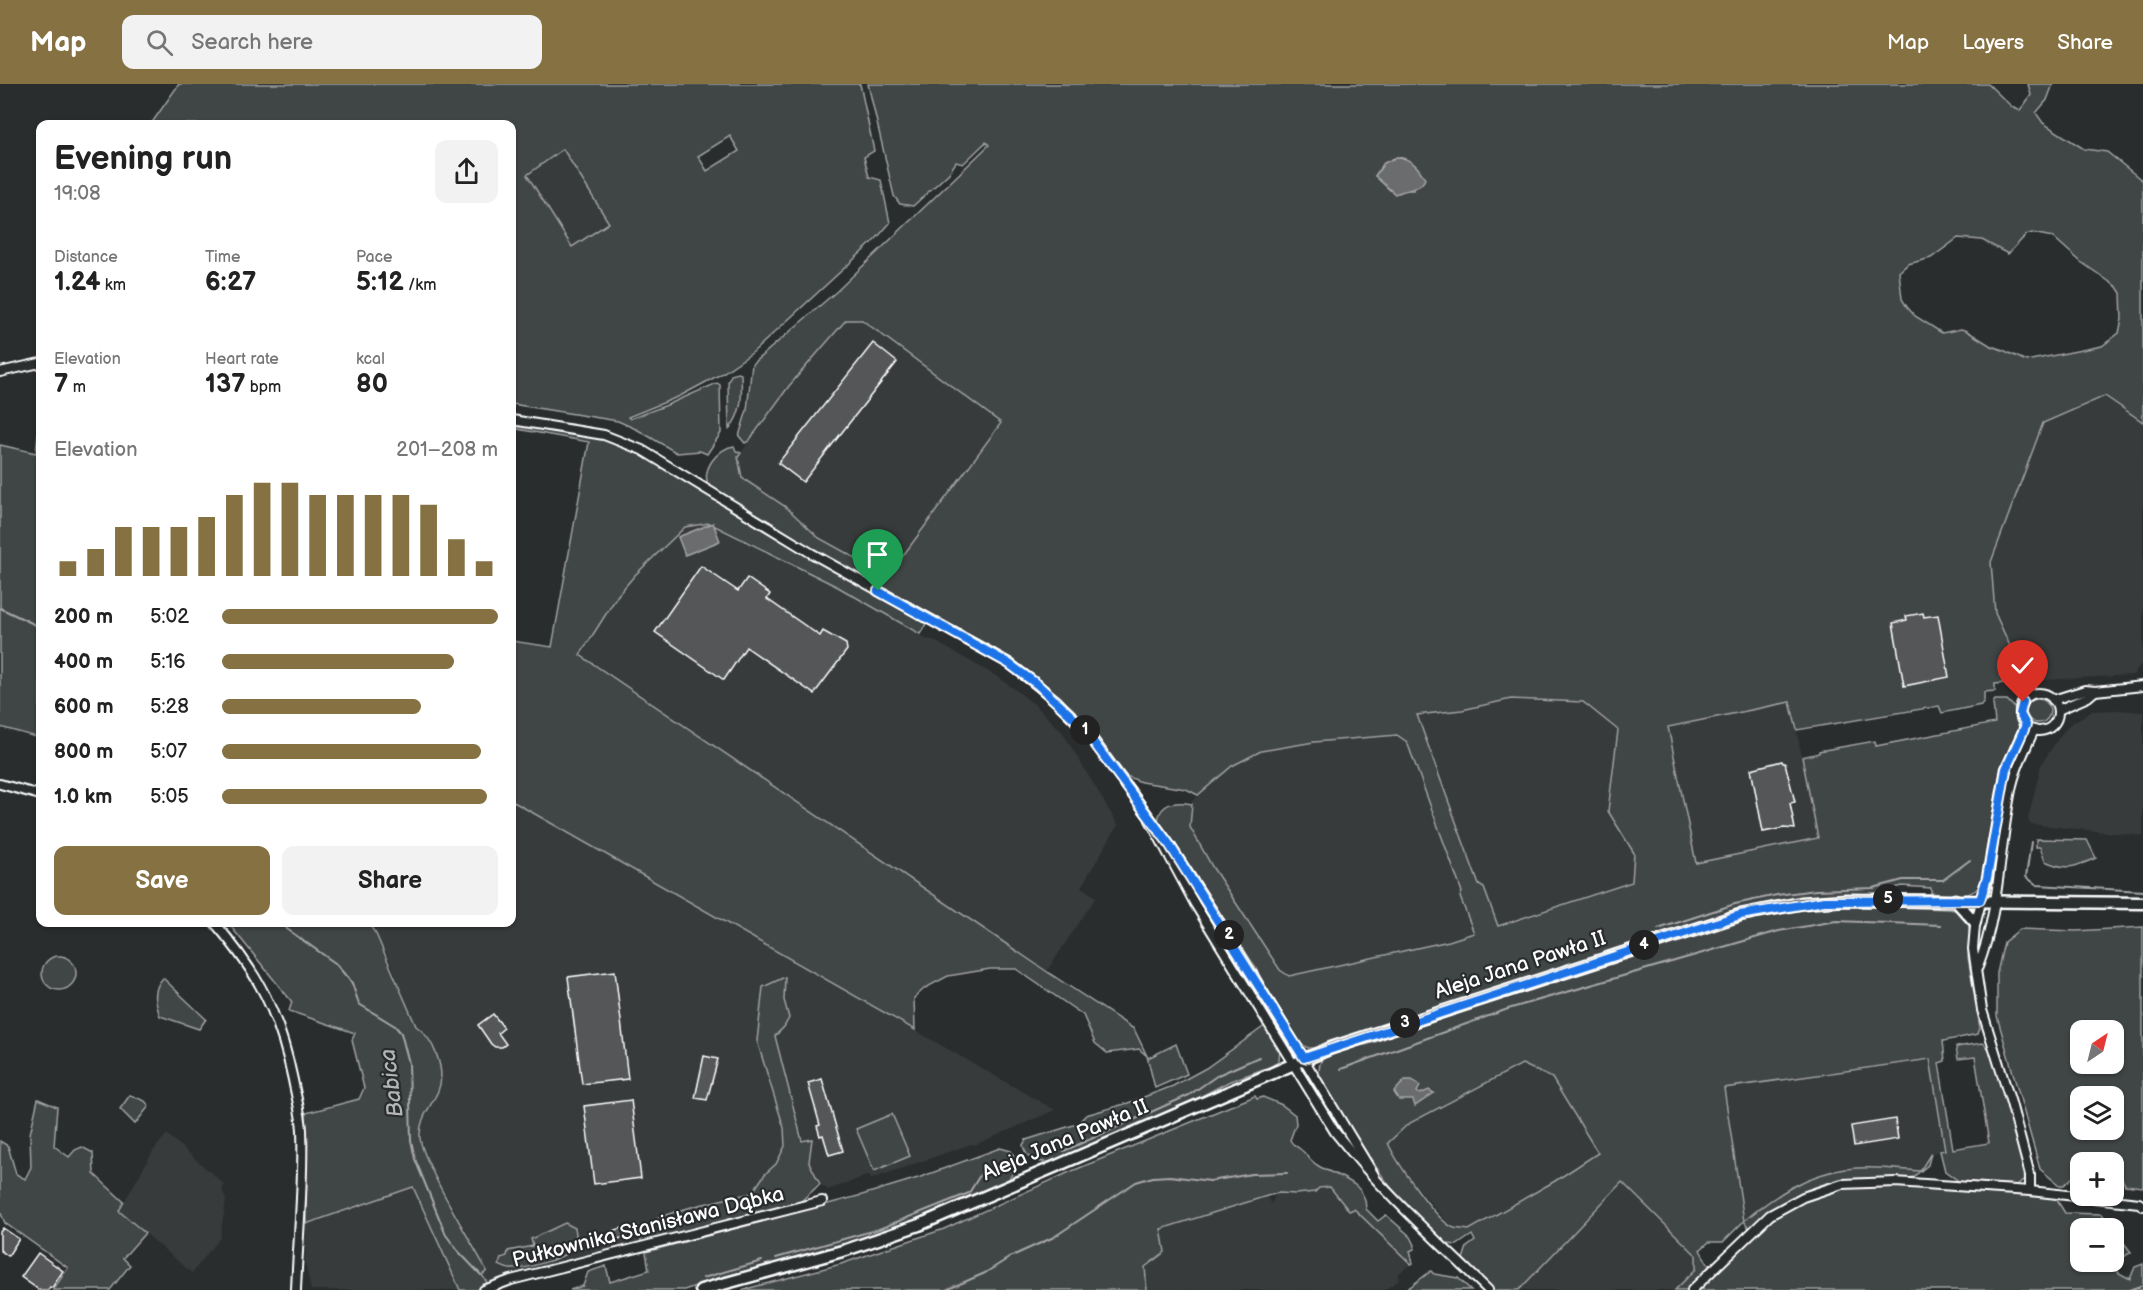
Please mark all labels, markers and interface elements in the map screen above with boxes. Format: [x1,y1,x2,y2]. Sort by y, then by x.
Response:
search box [122,15,542,69]
text: Map [30,26,86,59]
icon: search [143,26,176,59]
text: Search here [191,29,313,56]
text: Map [1887,30,1929,55]
text: Layers [1962,30,2024,55]
text: Share [2057,30,2113,55]
text: Evening run [54,139,232,179]
button: share [435,140,498,203]
text: 19:08 [54,182,101,206]
text: Distance [54,248,118,267]
text: Time [205,248,240,267]
text: Pace [356,248,392,267]
text: 1.24 [54,267,101,298]
text: 6:27 [205,267,256,298]
text: 5:12 [356,267,404,298]
text: km [101,276,126,295]
text: /km [404,276,436,295]
text: Elevation [54,350,121,369]
text: Heart rate [205,350,279,369]
text: kcal [356,350,385,369]
text: 7 [54,369,68,400]
text: 137 [205,369,245,400]
text: 80 [356,369,388,400]
text: m [68,378,86,397]
text: bpm [245,378,281,397]
text: Elevation [54,438,137,462]
text: 201–208 m [396,438,498,462]
pin [852,529,903,591]
icon: arrive [861,538,894,571]
text: 200 m [54,605,113,629]
text: 5:02 [150,605,189,629]
pin [1997,640,2048,702]
icon: check [2006,649,2039,682]
text: 400 m [54,650,113,674]
text: 5:16 [150,650,185,674]
text: 600 m [54,695,114,719]
text: 5:28 [150,695,189,719]
pin: 1 [1070,715,1100,745]
text: 1 [1082,720,1088,739]
text: 800 m [54,740,113,764]
text: 5:07 [150,740,187,764]
text: 1.0 km [54,785,112,809]
text: 5:05 [150,785,189,809]
button: Save [54,846,270,915]
button: Share [282,846,498,915]
pin: 5 [1873,884,1903,914]
text: 5 [1883,889,1893,908]
pin: 2 [1214,920,1244,950]
text: 2 [1224,925,1234,944]
street label: Aleja Jana Pawła II [1431,926,1609,1004]
pin: 4 [1629,930,1659,960]
text: 4 [1639,935,1649,954]
pin: 3 [1390,1008,1420,1038]
text: 3 [1400,1013,1410,1032]
north arrow [2070,1020,2124,1074]
map controls [2070,1020,2124,1272]
water label: Babica [374,1047,410,1119]
button: layers [2070,1086,2124,1140]
street label: Aleja Jana Pawła II [978,1094,1152,1186]
button: + [2070,1152,2124,1206]
street label: Pułkownika Stanisława Dąbka [510,1181,786,1273]
button: − [2070,1218,2124,1272]

